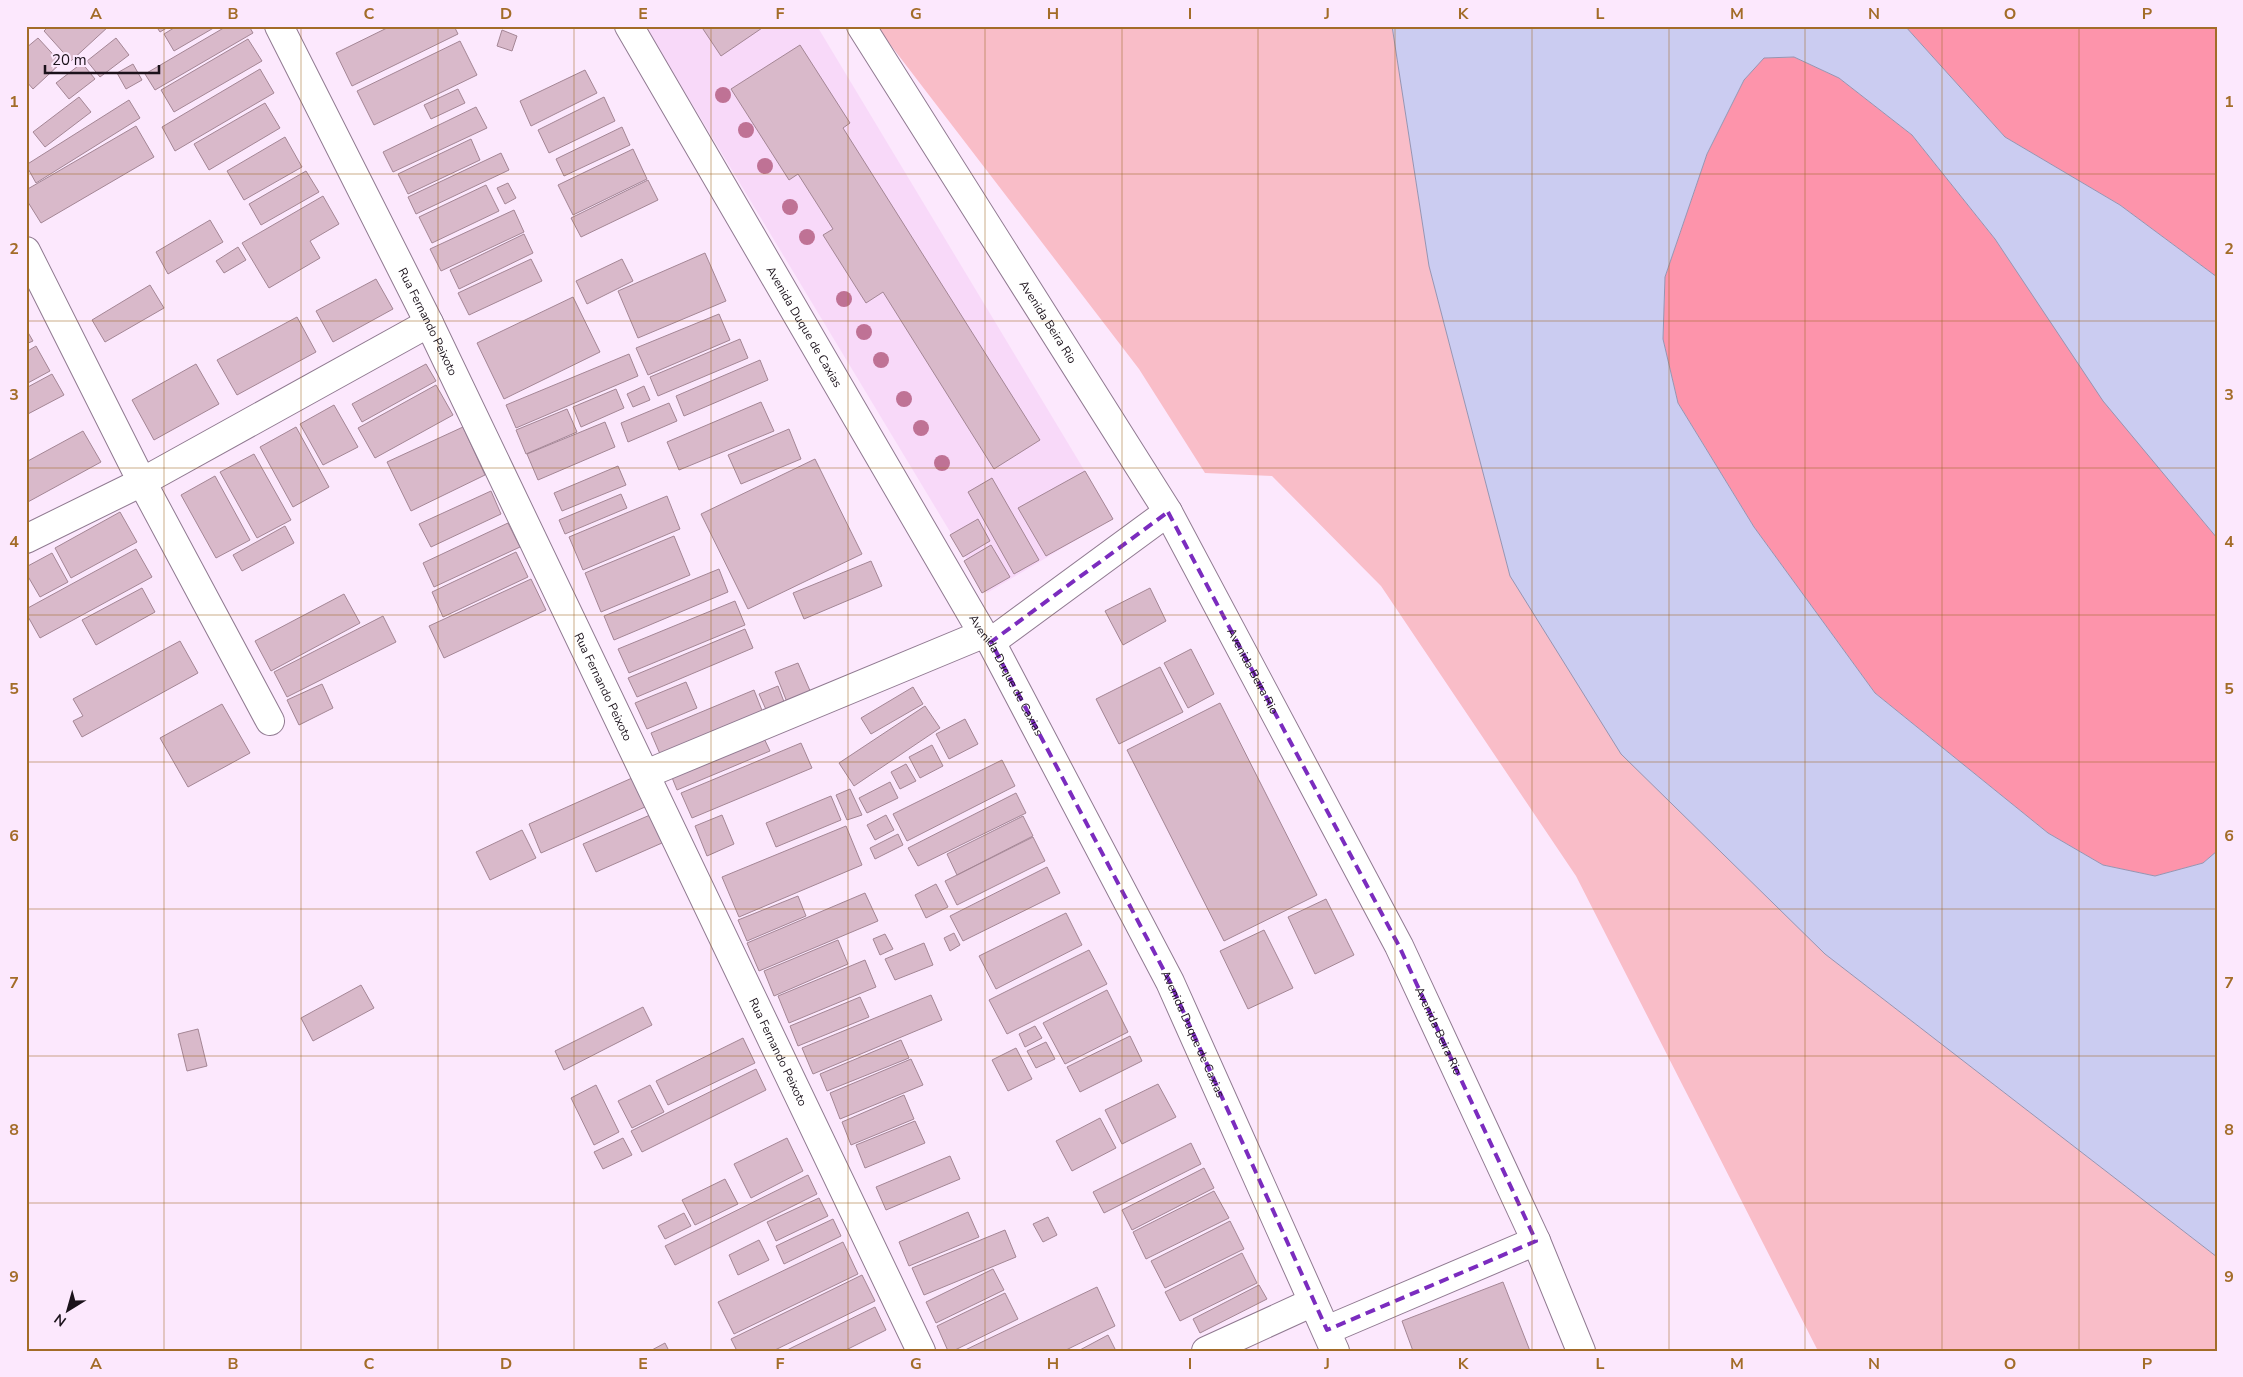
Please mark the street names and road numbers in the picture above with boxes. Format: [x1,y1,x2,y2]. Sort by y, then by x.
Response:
street label: Avenida Duque de Caxias [762,263,846,391]
street label: Rua Fernando Peixoto [394,265,461,378]
street label: Avenida Beira Rio [1016,277,1080,367]
street label: Avenida Duque de Caxias [965,611,1047,739]
street label: Avenida Beira Rio [1223,625,1282,717]
street label: Rua Fernando Peixoto [570,630,636,744]
street label: Avenida Duque de Caxias [1157,968,1229,1100]
street label: Avenida Beira Rio [1411,984,1466,1078]
street label: Rua Fernando Peixoto [745,995,811,1109]

